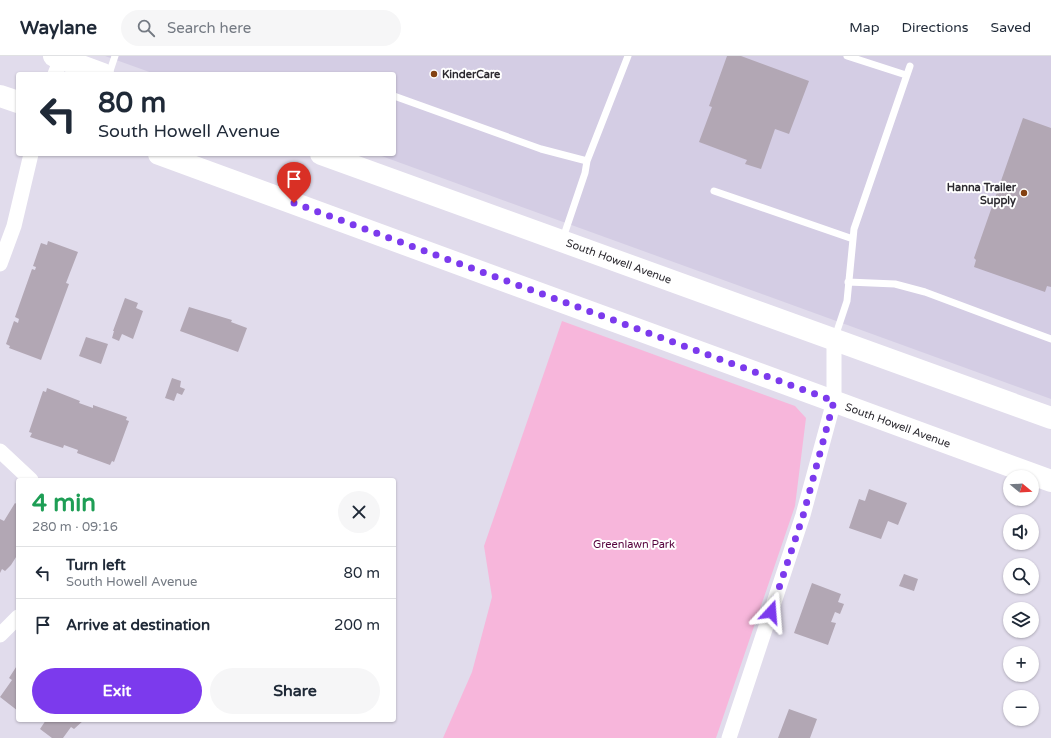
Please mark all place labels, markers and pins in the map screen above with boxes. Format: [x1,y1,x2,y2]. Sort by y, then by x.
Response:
place label: KinderCare [442,68,501,81]
marker: KinderCare [429,69,439,79]
pin [277,162,311,203]
place label: Hanna Trailer Supply [947,181,1017,208]
marker: Hanna Trailer Supply [1019,188,1029,198]

